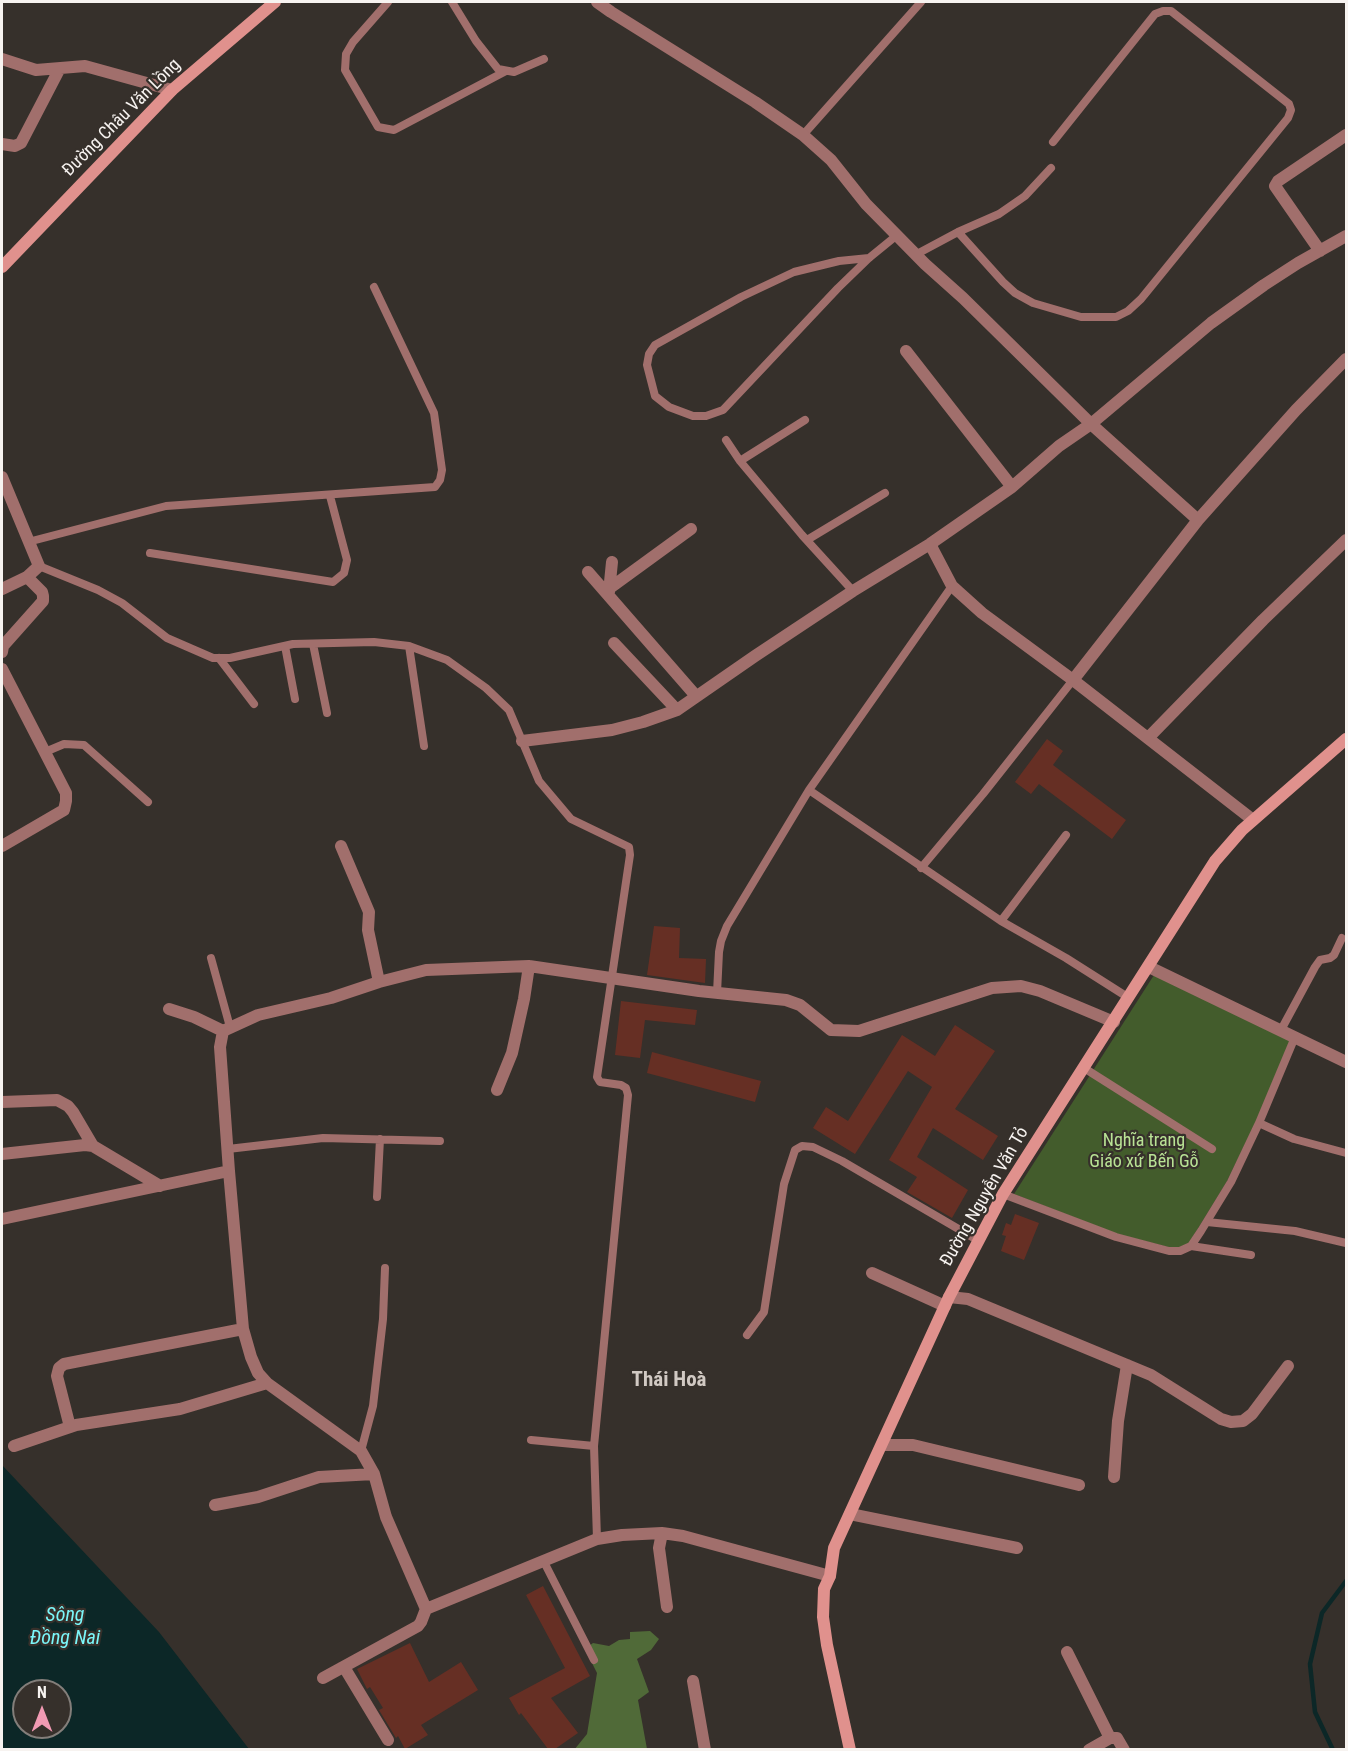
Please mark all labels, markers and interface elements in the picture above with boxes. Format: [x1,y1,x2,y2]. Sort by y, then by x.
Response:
street label: Đường Châu Văn Lồng [59,55,185,181]
street label: Đường Nguyễn Văn Tỏ [936,1123,1034,1271]
park label: Nghĩa trang Giáo xứ Bến Gỗ [1089,1130,1199,1172]
district label: Thái Hoà [632,1368,706,1394]
water label: Sông Đồng Nai [30,1604,100,1651]
north arrow [12,1679,72,1739]
text: N [37,1683,47,1702]

